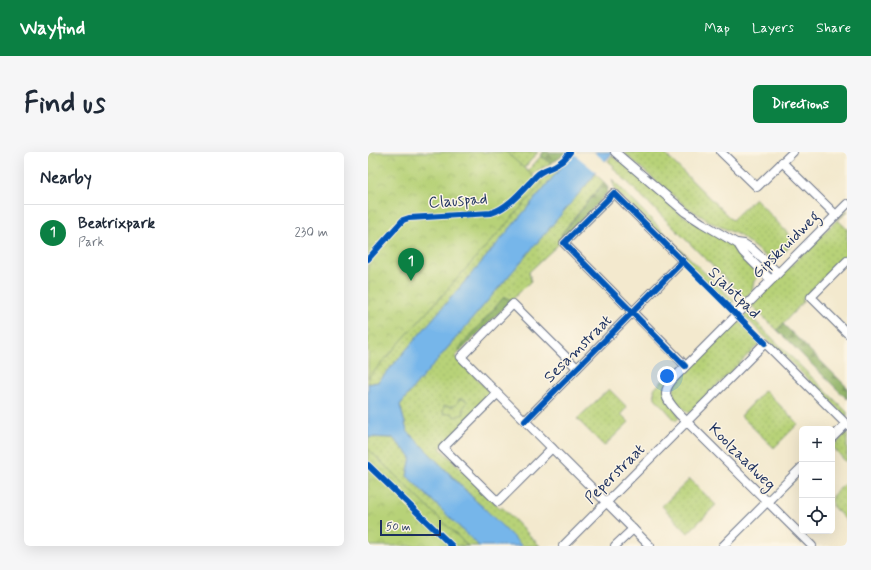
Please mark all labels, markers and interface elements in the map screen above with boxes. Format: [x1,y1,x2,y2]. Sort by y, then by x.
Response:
text: Wayfind [20,16,85,41]
text: Map [704,19,730,37]
text: Layers [752,19,794,37]
text: Share [816,19,851,37]
button: Directions [753,85,847,123]
text: Find us [24,86,105,123]
text: Nearby [40,167,92,189]
street label: Clauspad [428,188,488,214]
street label: Gipskruidweg [747,206,825,284]
text: Beatrixpark [78,214,155,234]
text: 1 [50,224,56,241]
text: 230 m [294,224,328,241]
text: Park [78,234,104,251]
pin: 1 [398,248,424,281]
street label: Sjalotpad [703,262,765,324]
street label: Sesamstraat [539,310,617,388]
your location [657,366,677,386]
street label: Koolzaadweg [703,419,780,496]
map controls [799,426,835,534]
button: + [799,426,835,462]
street label: Peperstraat [580,439,650,509]
button: − [799,462,835,498]
button: locate [799,498,835,534]
scale bar [380,518,441,537]
text: 50 m [386,520,411,534]

